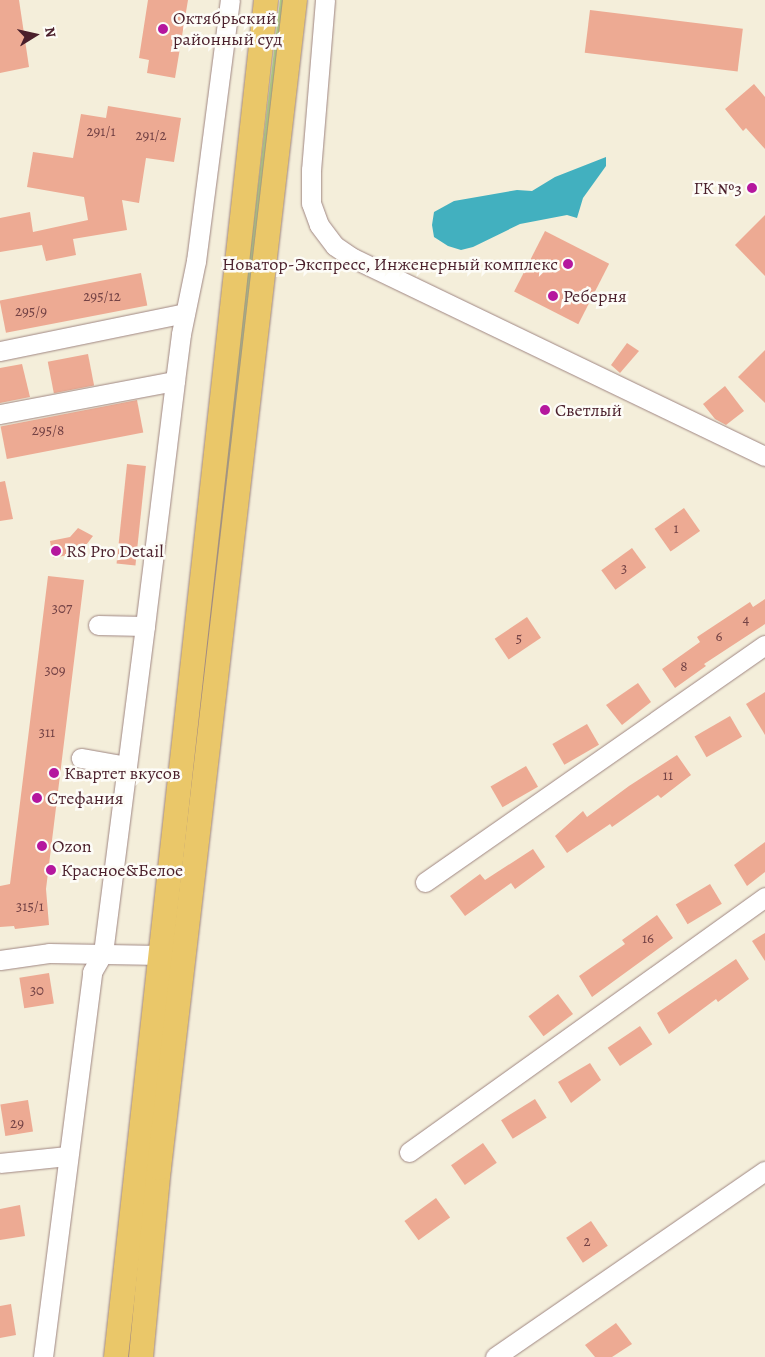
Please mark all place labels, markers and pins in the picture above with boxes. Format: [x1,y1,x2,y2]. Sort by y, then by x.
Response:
place label: Октябрьский районный суд [173,8,282,50]
marker: Октябрьский районный суд [157,23,169,35]
place label: ГК №3 [693,177,742,199]
marker: ГК №3 [746,182,758,194]
place label: Новатор-Экспресс, Инженерный комплекс [222,253,558,275]
marker: Новатор-Экспресс, Инженерный комплекс [562,258,574,270]
place label: Реберня [563,285,627,307]
marker: Реберня [547,290,559,302]
place label: Светлый [555,399,622,421]
marker: Светлый [539,404,551,416]
place label: RS Pro Detail [66,540,164,562]
marker: RS Pro Detail [50,545,62,557]
place label: Квартет вкусов [64,762,180,784]
marker: Квартет вкусов [48,767,60,779]
place label: Стефания [47,787,123,809]
marker: Стефания [31,792,43,804]
place label: Ozon [52,835,92,857]
marker: Ozon [36,840,48,852]
place label: Красное&Белое [61,859,183,881]
marker: Красное&Белое [45,864,57,876]

